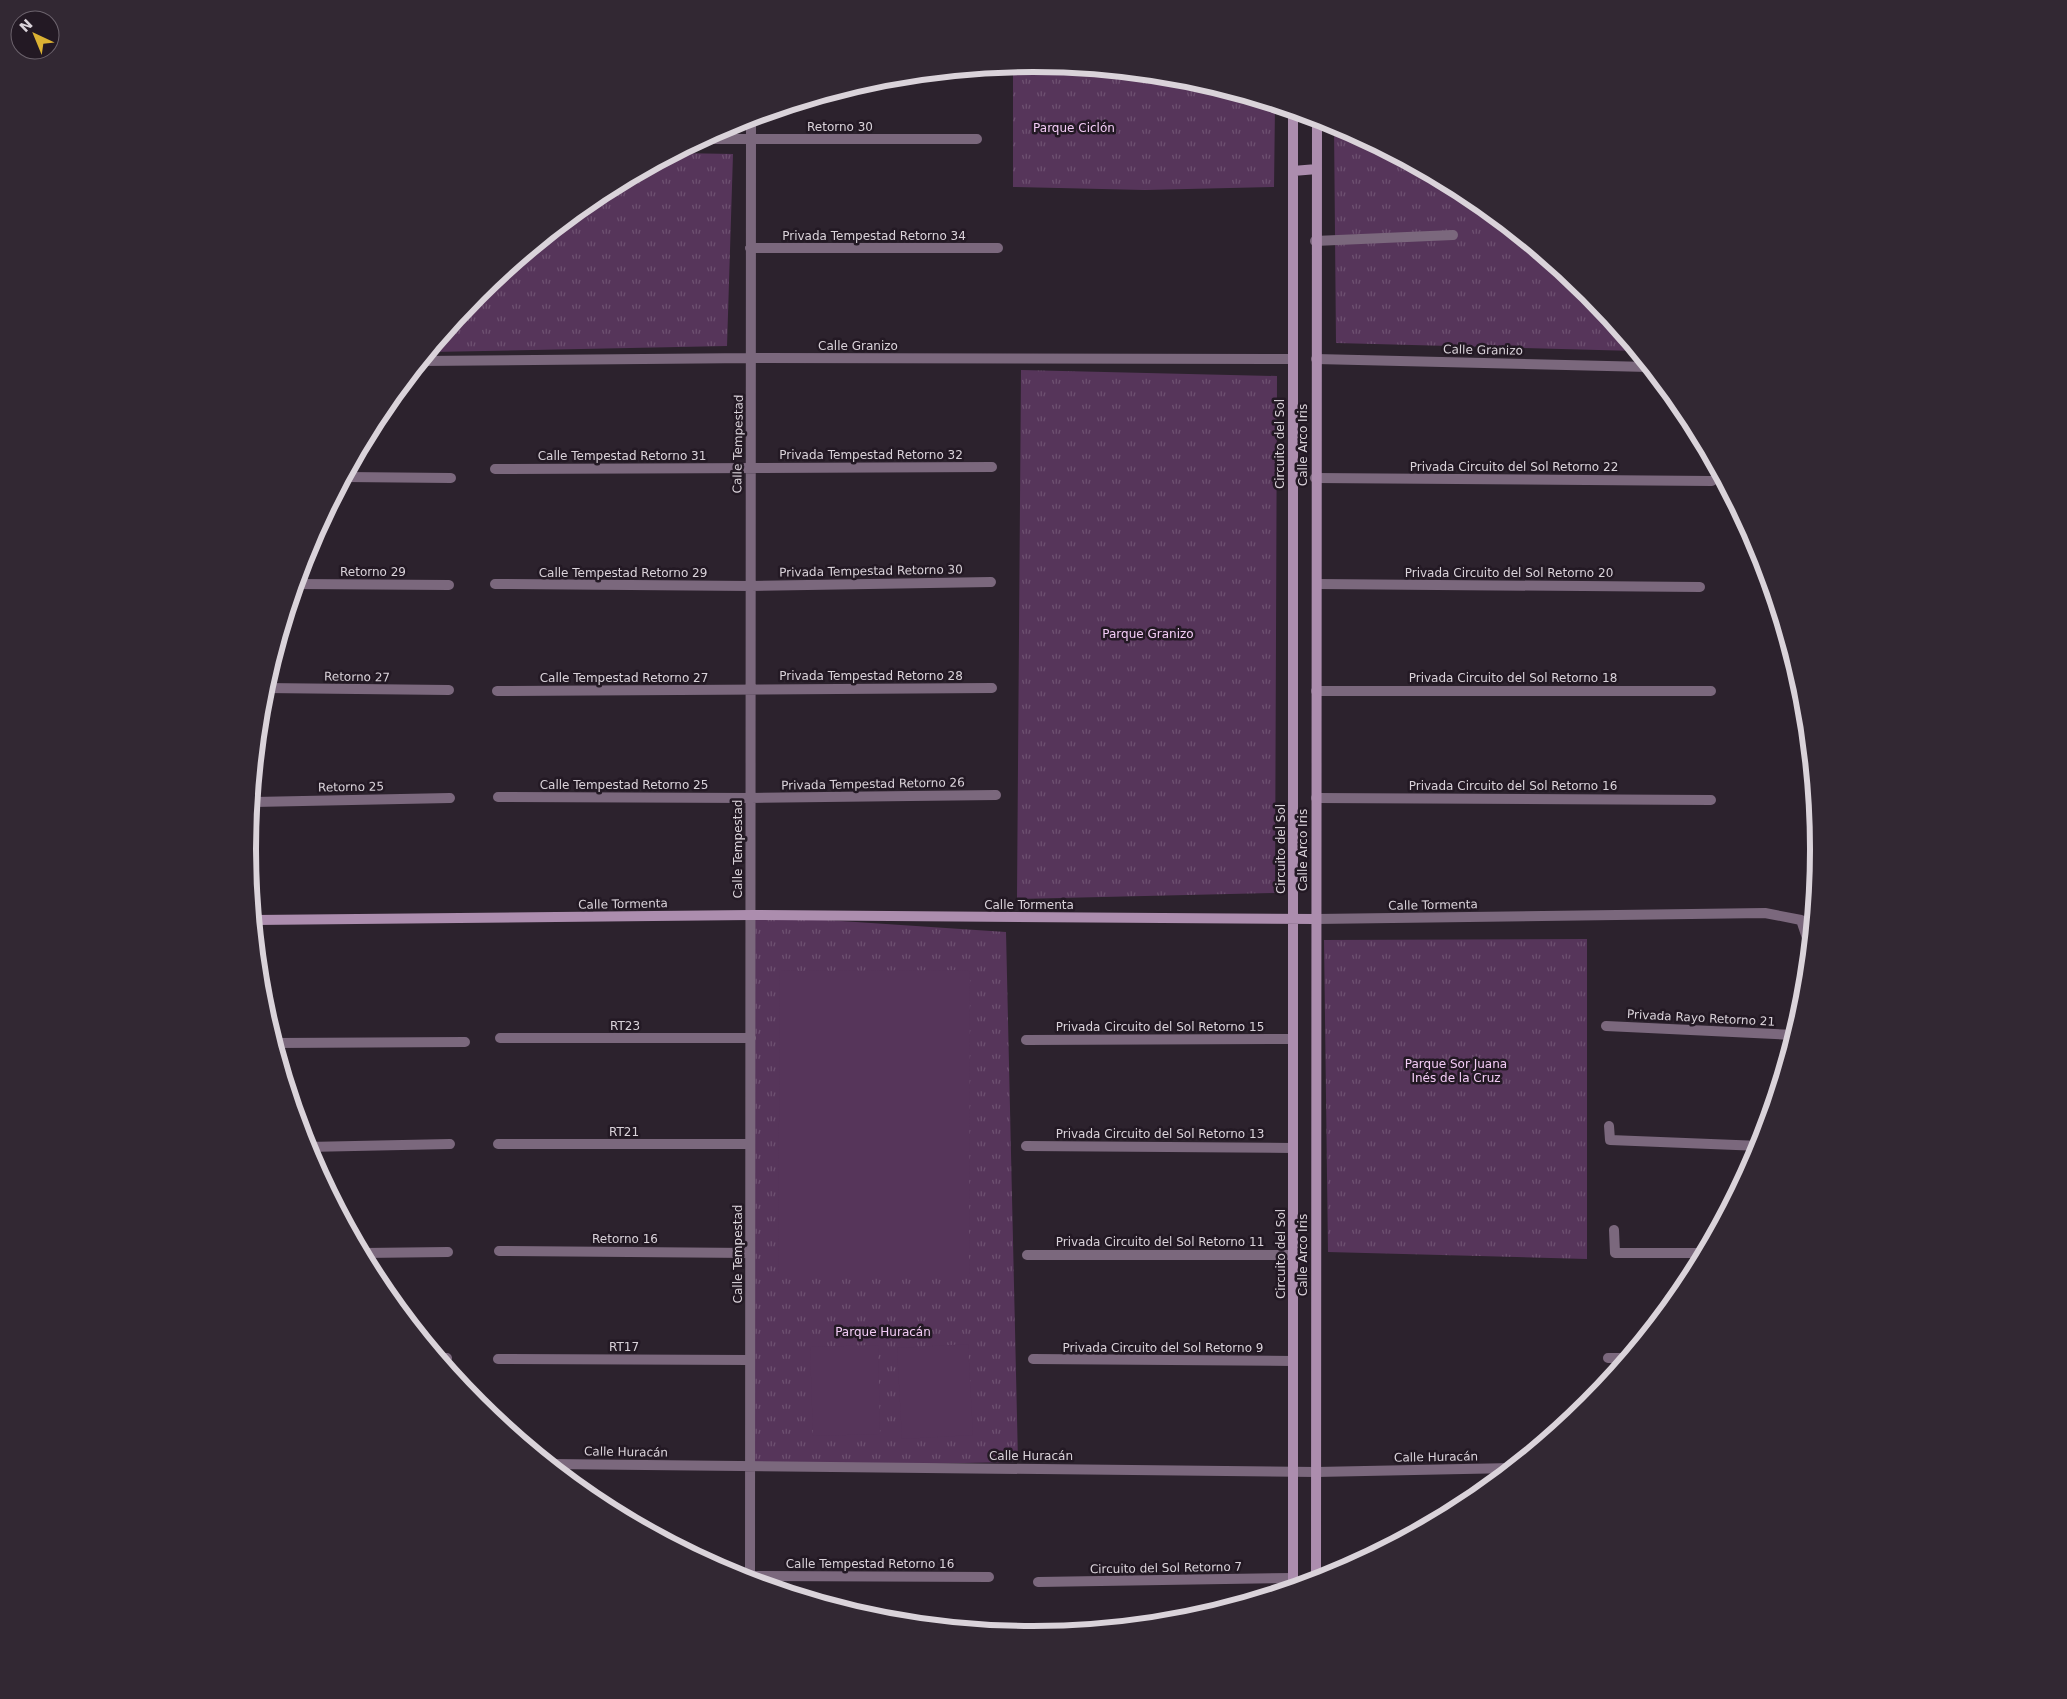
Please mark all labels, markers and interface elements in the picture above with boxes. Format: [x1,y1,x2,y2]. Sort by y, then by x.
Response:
north arrow [10,10,60,60]
text: N [16,16,36,35]
street label: Retorno 30 [807,120,873,134]
park label: Parque Ciclón [1033,121,1115,135]
street label: Privada Tempestad Retorno 34 [782,229,966,243]
street label: Calle Granizo [818,339,898,353]
street label: Calle Granizo [1443,342,1523,358]
street label: Calle Tempestad [730,394,746,494]
street label: Circuito del Sol [1273,399,1287,489]
street label: Calle Arco Iris [1296,404,1310,486]
street label: Privada Tempestad Retorno 32 [779,448,963,462]
street label: Calle Tempestad Retorno 31 [538,449,706,463]
street label: Privada Circuito del Sol Retorno 22 [1410,460,1618,474]
street label: Privada Tempestad Retorno 30 [779,562,963,580]
street label: Retorno 29 [340,565,406,579]
street label: Calle Tempestad Retorno 29 [539,566,707,580]
street label: Privada Circuito del Sol Retorno 20 [1405,566,1613,580]
park label: Parque Granizo [1102,627,1194,641]
street label: Retorno 27 [324,669,390,685]
street label: Privada Tempestad Retorno 28 [779,669,963,683]
street label: Calle Tempestad Retorno 27 [540,671,708,685]
street label: Privada Circuito del Sol Retorno 18 [1409,671,1617,685]
street label: Privada Tempestad Retorno 26 [781,775,965,793]
street label: Calle Tempestad Retorno 25 [540,778,708,792]
street label: Retorno 25 [318,779,384,795]
street label: Privada Circuito del Sol Retorno 16 [1409,779,1617,793]
street label: Calle Tempestad [731,800,745,898]
street label: Circuito del Sol [1274,804,1288,894]
street label: Calle Arco Iris [1296,809,1310,891]
street label: Calle Tormenta [578,896,668,912]
street label: Calle Tormenta [1388,897,1478,913]
street label: Calle Tormenta [984,898,1074,912]
street label: Privada Rayo Retorno 21 [1627,1007,1775,1029]
street label: RT23 [610,1019,640,1033]
street label: Privada Circuito del Sol Retorno 15 [1056,1020,1264,1034]
park label: Parque Sor Juana Inés de la Cruz [1405,1057,1507,1085]
street label: RT21 [609,1125,639,1139]
street label: Privada Circuito del Sol Retorno 13 [1056,1127,1264,1141]
street label: Calle Tempestad [731,1205,745,1303]
street label: Circuito del Sol [1274,1209,1288,1299]
street label: Calle Arco Iris [1296,1214,1310,1296]
street label: Retorno 16 [592,1232,658,1246]
street label: Privada Circuito del Sol Retorno 11 [1056,1235,1264,1249]
park label: Parque Huracán [835,1325,931,1339]
street label: RT17 [609,1340,639,1354]
street label: Privada Circuito del Sol Retorno 9 [1063,1341,1263,1355]
street label: Calle Huracán [584,1444,668,1460]
street label: Calle Huracán [989,1449,1073,1463]
street label: Calle Huracán [1394,1449,1478,1465]
street label: Calle Tempestad Retorno 16 [786,1557,954,1571]
street label: Circuito del Sol Retorno 7 [1090,1560,1242,1576]

